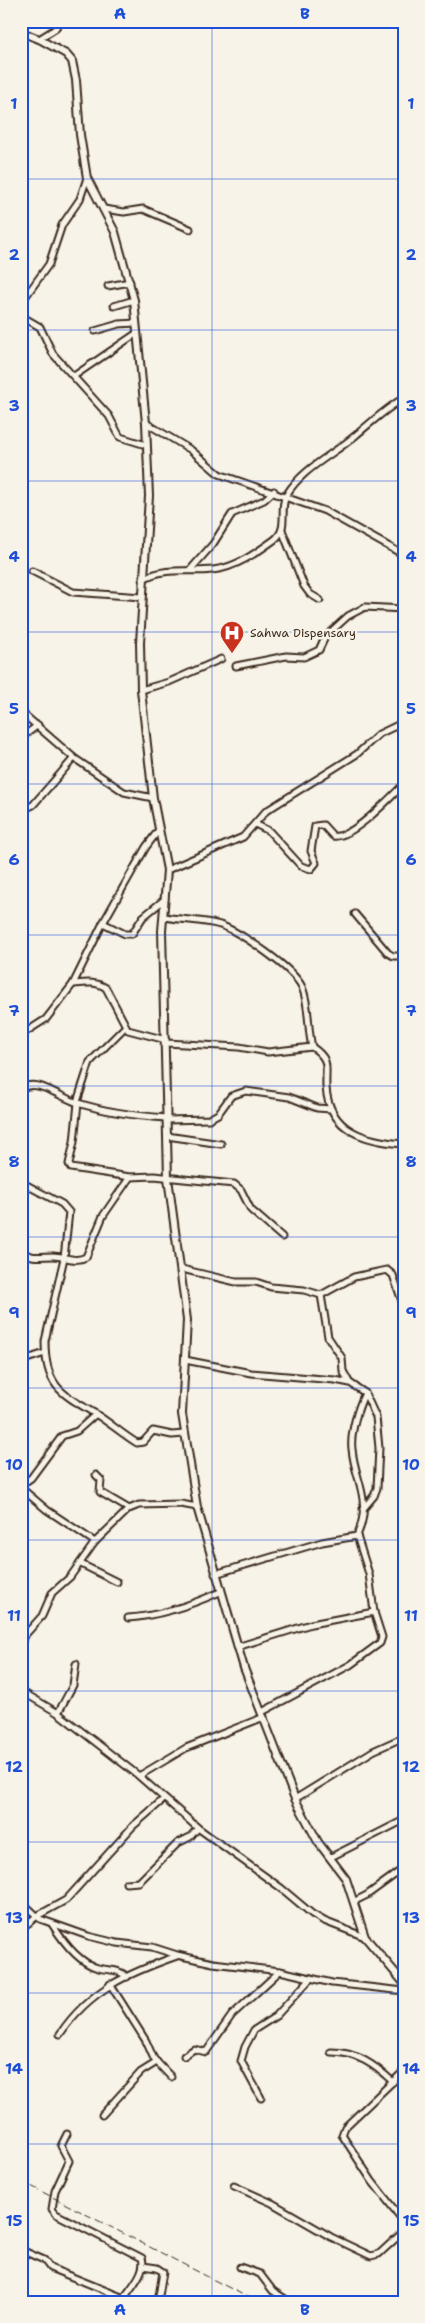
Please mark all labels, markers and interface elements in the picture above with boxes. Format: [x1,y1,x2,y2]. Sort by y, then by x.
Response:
text: A [114,3,126,24]
text: B [300,3,310,24]
text: 1 [10,93,18,114]
text: 1 [407,93,415,114]
text: 2 [8,244,20,265]
text: 2 [405,244,417,265]
text: 3 [8,395,20,416]
text: 3 [405,395,417,416]
text: 4 [8,546,20,567]
text: 4 [405,546,417,567]
hospital icon: Sahwa Dispensary [219,620,245,654]
place label: Sahwa Dispensary [250,625,356,641]
text: 5 [9,698,19,719]
text: 5 [406,698,416,719]
text: 6 [8,849,20,870]
text: 6 [405,849,417,870]
text: 7 [8,1000,20,1021]
text: 7 [405,1000,417,1021]
text: 8 [8,1151,20,1172]
text: 8 [405,1151,417,1172]
text: 9 [8,1302,20,1323]
text: 9 [405,1302,417,1323]
text: 10 [5,1454,23,1475]
text: 10 [402,1454,420,1475]
text: 11 [7,1605,21,1626]
text: 11 [404,1605,418,1626]
text: 12 [5,1756,23,1777]
text: 12 [402,1756,420,1777]
text: 13 [5,1907,23,1928]
text: 13 [402,1907,420,1928]
text: 14 [5,2058,23,2079]
text: 14 [402,2058,420,2079]
text: 15 [5,2210,23,2231]
text: 15 [402,2210,420,2231]
text: A [114,2299,126,2320]
text: B [300,2299,310,2320]

